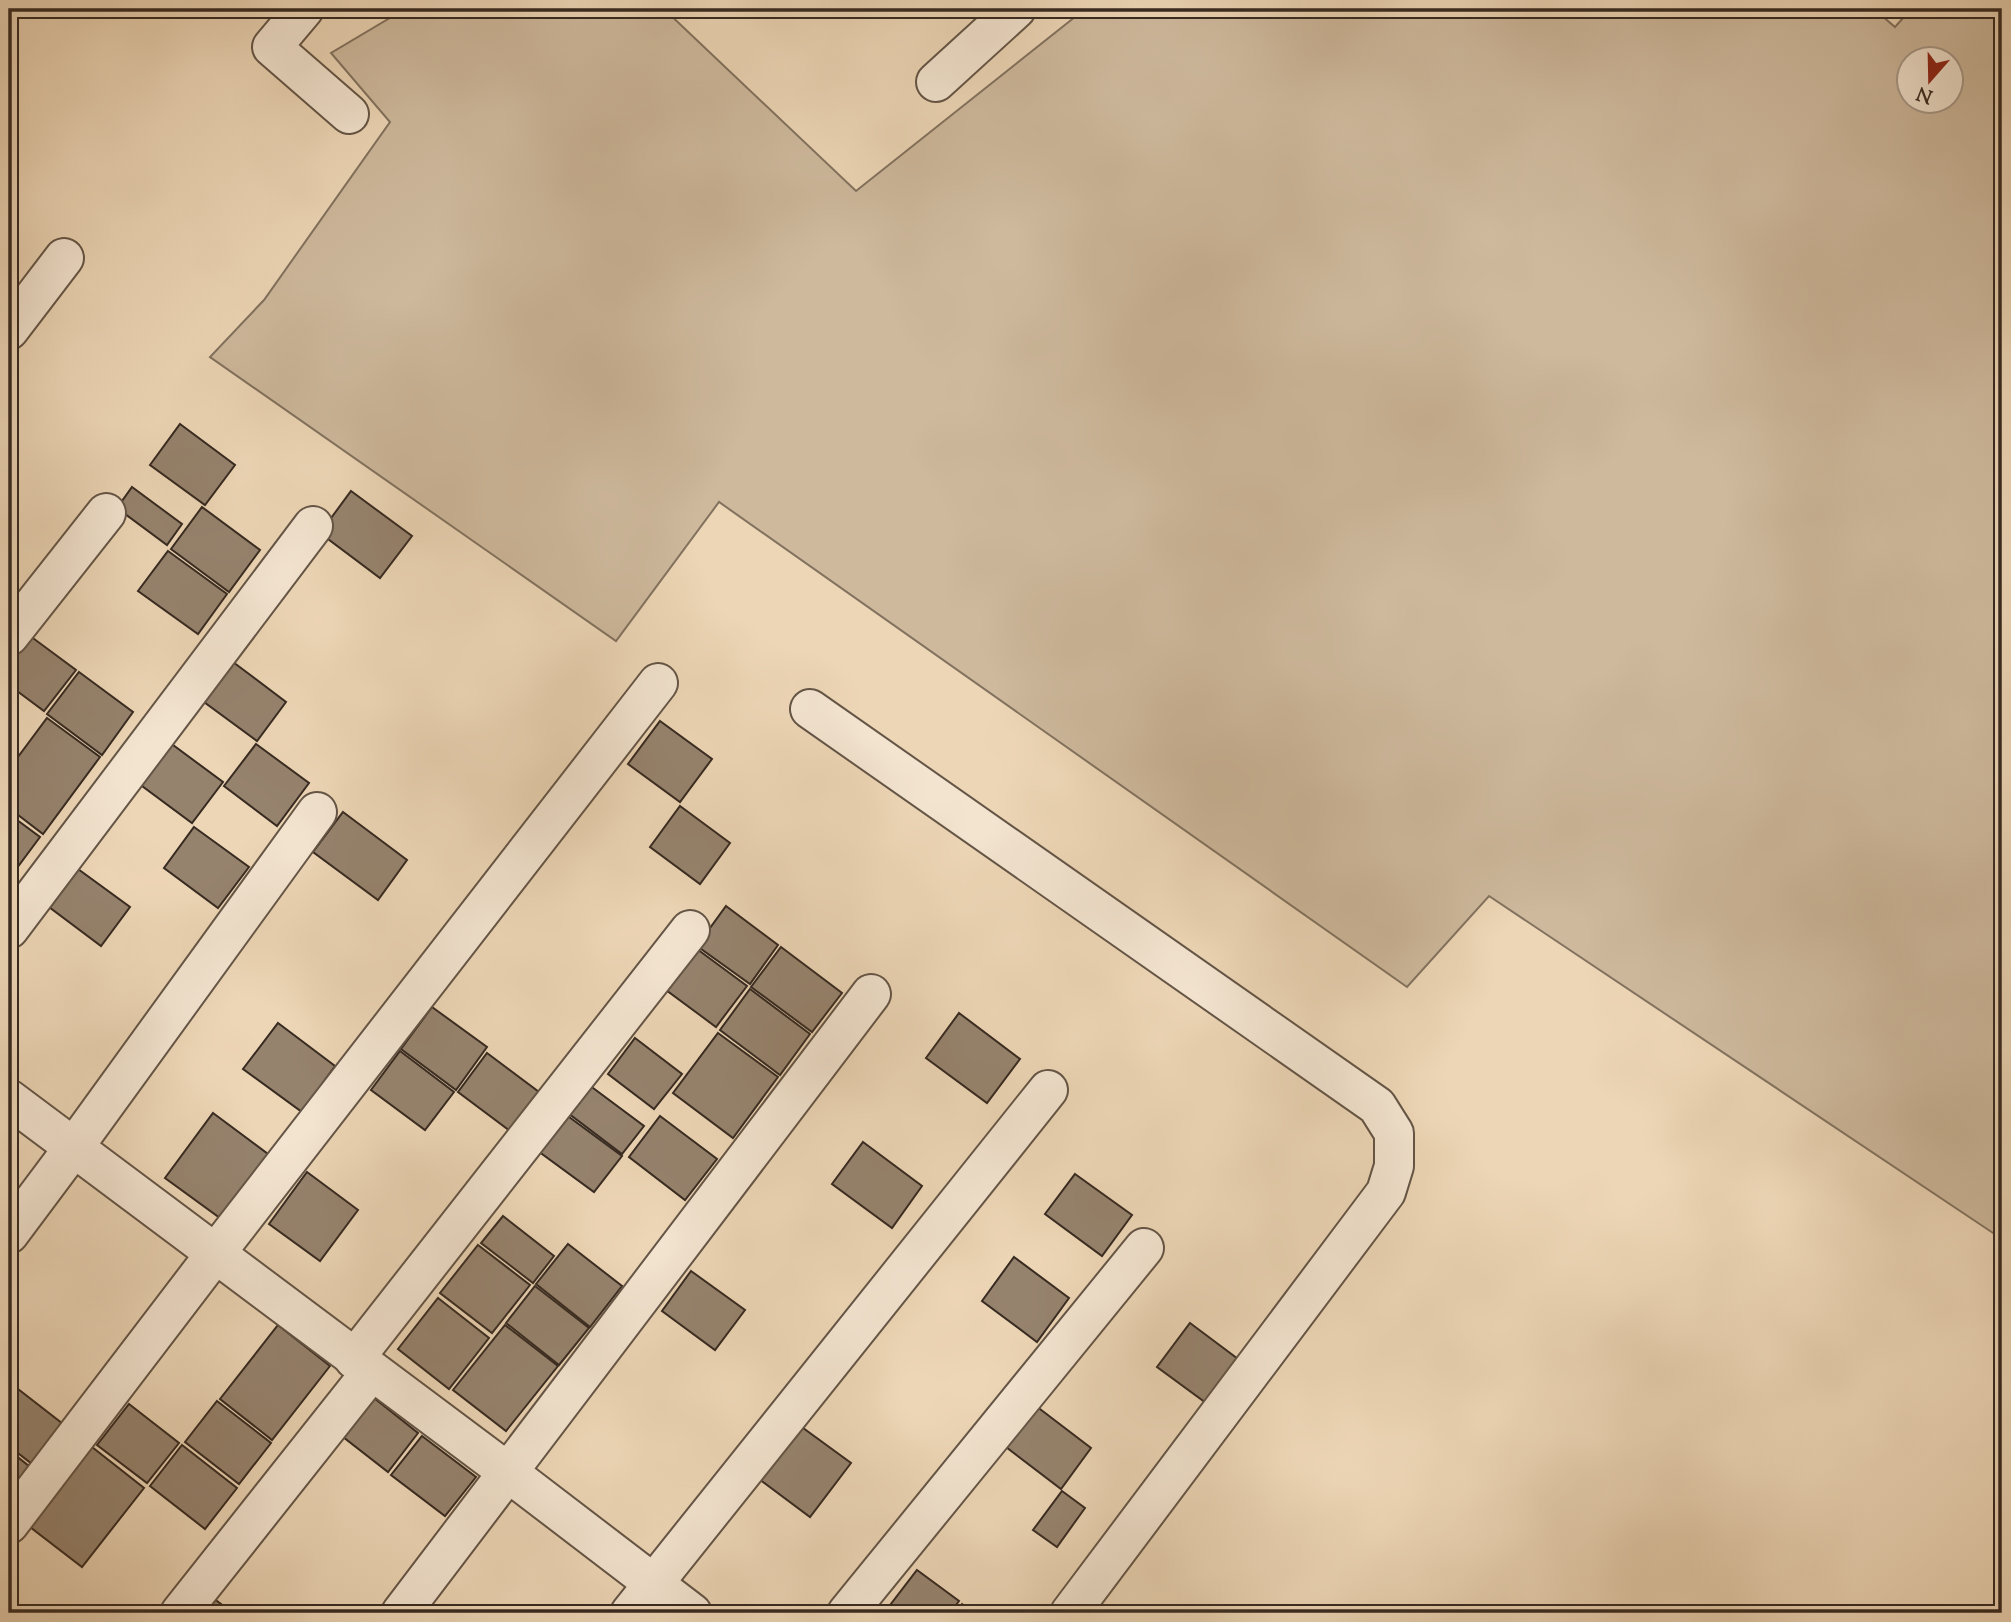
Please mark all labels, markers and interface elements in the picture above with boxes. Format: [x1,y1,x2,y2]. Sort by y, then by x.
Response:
north arrow [1896,46,1966,116]
text: N [1913,78,1937,109]

